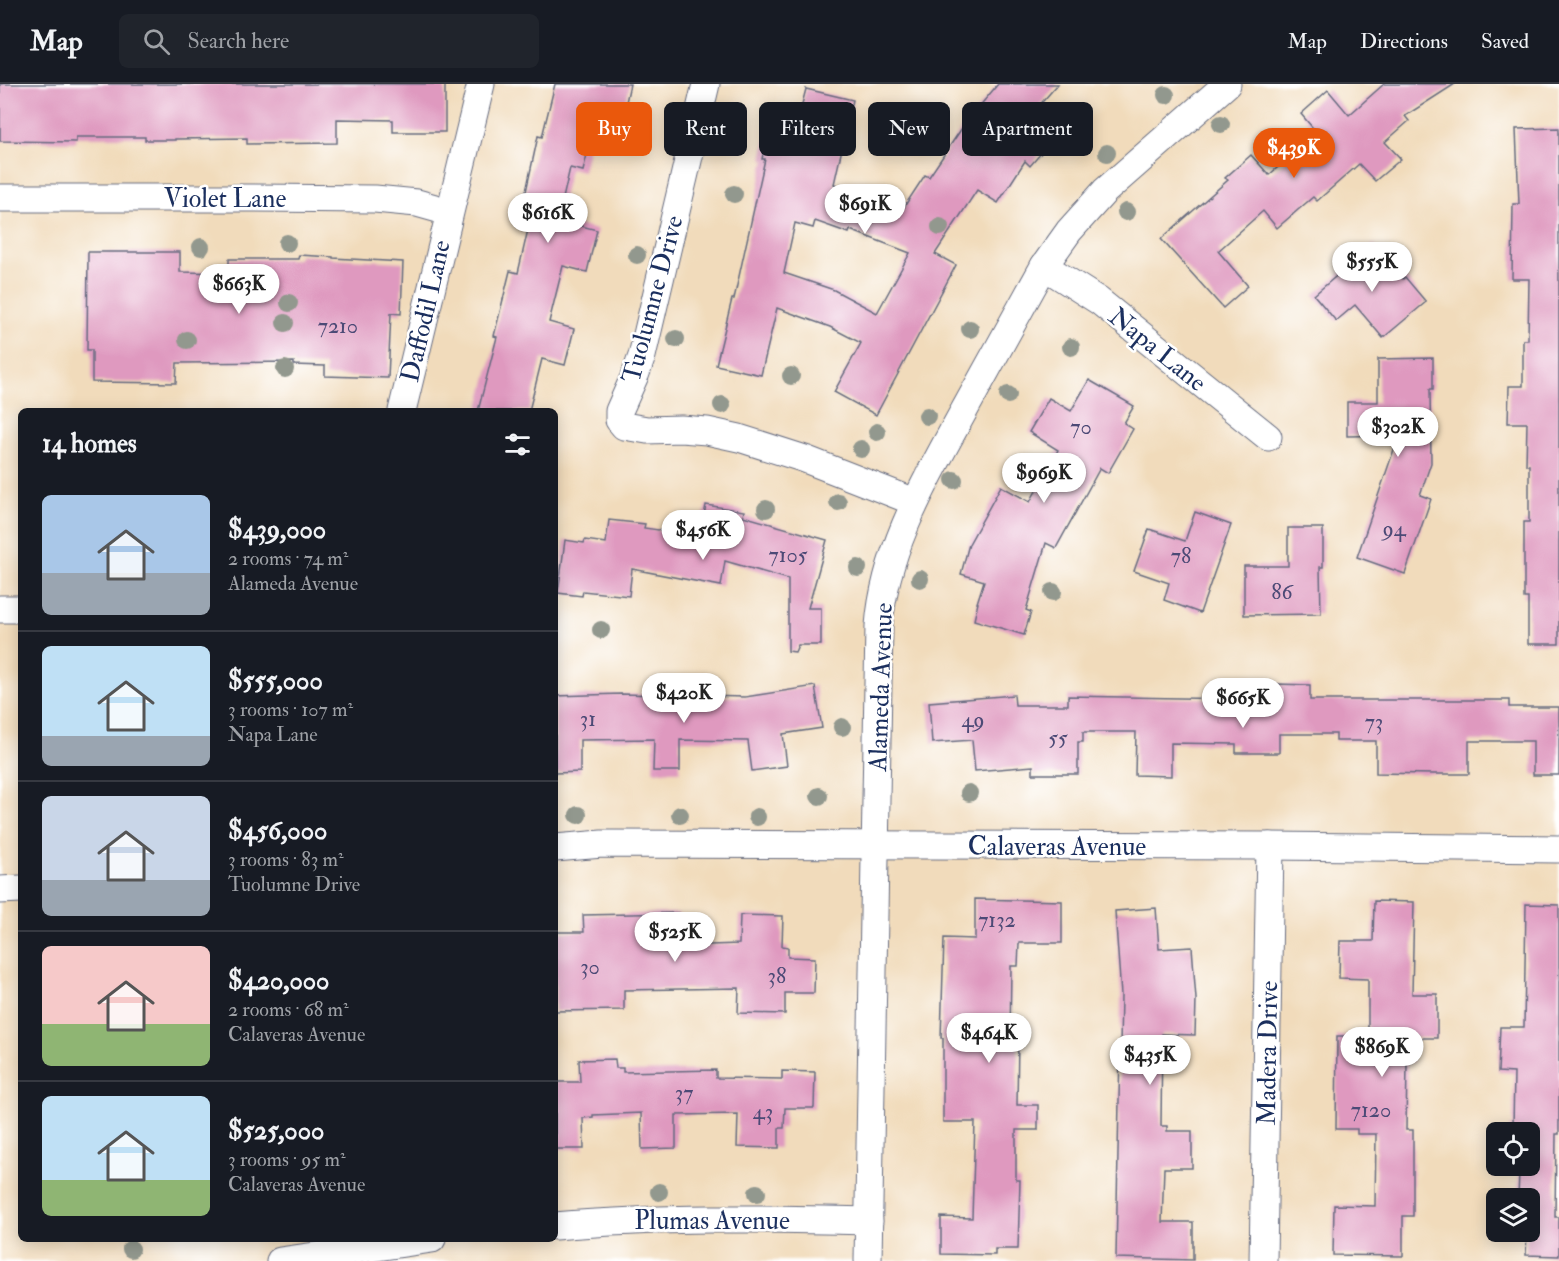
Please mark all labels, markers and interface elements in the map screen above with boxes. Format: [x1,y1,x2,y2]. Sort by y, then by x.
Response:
search box [119,14,539,68]
text: Map [30,24,83,59]
icon: search [140,25,173,58]
text: Search here [188,27,289,55]
text: Map [1287,28,1327,55]
text: Directions [1360,28,1448,55]
text: Saved [1481,28,1529,55]
chip: Buy [576,102,652,156]
chip: Rent [664,102,747,156]
chip: Filters [759,102,856,156]
chip: New [868,102,950,156]
chip: Apartment [962,102,1093,156]
pin: $439K [1252,128,1336,179]
text: $439K [1267,135,1321,160]
street label: Violet Lane [164,183,286,215]
pin: $691K [823,184,907,235]
text: $691K [839,191,891,216]
pin: $616K [506,193,590,244]
text: $616K [522,200,574,225]
street label: Tuolumne Drive [615,212,691,386]
street label: Daffodil Lane [394,237,458,385]
pin: $555K [1330,242,1414,293]
text: $555K [1346,249,1398,274]
pin: $663K [197,264,281,315]
text: $663K [212,271,266,296]
street label: Napa Lane [1101,301,1213,400]
house number: 7210 [318,312,358,340]
pin: $302K [1356,407,1440,458]
house number: 70 [1070,413,1092,441]
text: $302K [1371,414,1425,439]
text: 14 homes [42,428,137,460]
icon: filters [501,428,534,461]
pin: $969K [1002,453,1086,504]
text: $969K [1016,460,1072,485]
pin: $456K [661,510,745,561]
text: $439,000 [228,514,326,546]
house number: 94 [1380,515,1407,543]
text: $456K [676,517,730,542]
icon: home [90,519,162,591]
house number: 7105 [769,541,808,569]
house number: 78 [1171,542,1191,570]
text: 2 rooms · 74 m² [228,546,349,571]
text: Alameda Avenue [228,571,358,596]
house number: 86 [1271,578,1295,606]
street label: Alameda Avenue [862,602,900,773]
text: $555,000 [228,665,323,697]
icon: home [90,670,162,742]
pin: $420K [642,673,726,724]
pin: $665K [1201,678,1285,729]
text: $420K [656,680,712,705]
text: $665K [1216,685,1270,710]
text: 3 rooms · 107 m² [228,697,353,722]
house number: 31 [580,705,596,733]
house number: 49 [961,706,985,734]
house number: 73 [1365,708,1383,736]
text: Napa Lane [228,722,318,747]
house number: 55 [1048,724,1068,752]
text: $456,000 [228,815,327,847]
icon: home [90,820,162,892]
street label: Calaveras Avenue [968,831,1146,863]
text: 3 rooms · 83 m² [228,847,344,872]
text: Tuolumne Drive [228,872,360,897]
house number: 7132 [978,906,1016,934]
pin: $525K [633,912,717,963]
text: $525K [649,919,701,944]
house number: 30 [580,953,600,981]
house number: 38 [768,962,786,990]
text: $420,000 [228,965,329,997]
icon: home [90,970,162,1042]
street label: Madera Drive [1251,980,1285,1126]
text: 2 rooms · 68 m² [228,997,349,1022]
pin: $464K [947,1013,1031,1064]
text: $464K [961,1020,1017,1045]
text: Calaveras Avenue [228,1022,365,1047]
pin: $869K [1340,1027,1424,1078]
text: $869K [1354,1034,1410,1059]
pin: $435K [1108,1035,1192,1086]
text: $435K [1124,1042,1176,1067]
house number: 37 [675,1079,693,1107]
house number: 7120 [1351,1096,1391,1124]
house number: 43 [753,1098,773,1126]
text: $525,000 [228,1115,324,1147]
icon: home [90,1120,162,1192]
map controls [1486,1122,1540,1242]
button: locate [1486,1122,1540,1176]
text: 3 rooms · 95 m² [228,1147,346,1172]
text: Calaveras Avenue [228,1172,365,1197]
button: layers [1486,1188,1540,1242]
street label: Plumas Avenue [634,1205,790,1237]

